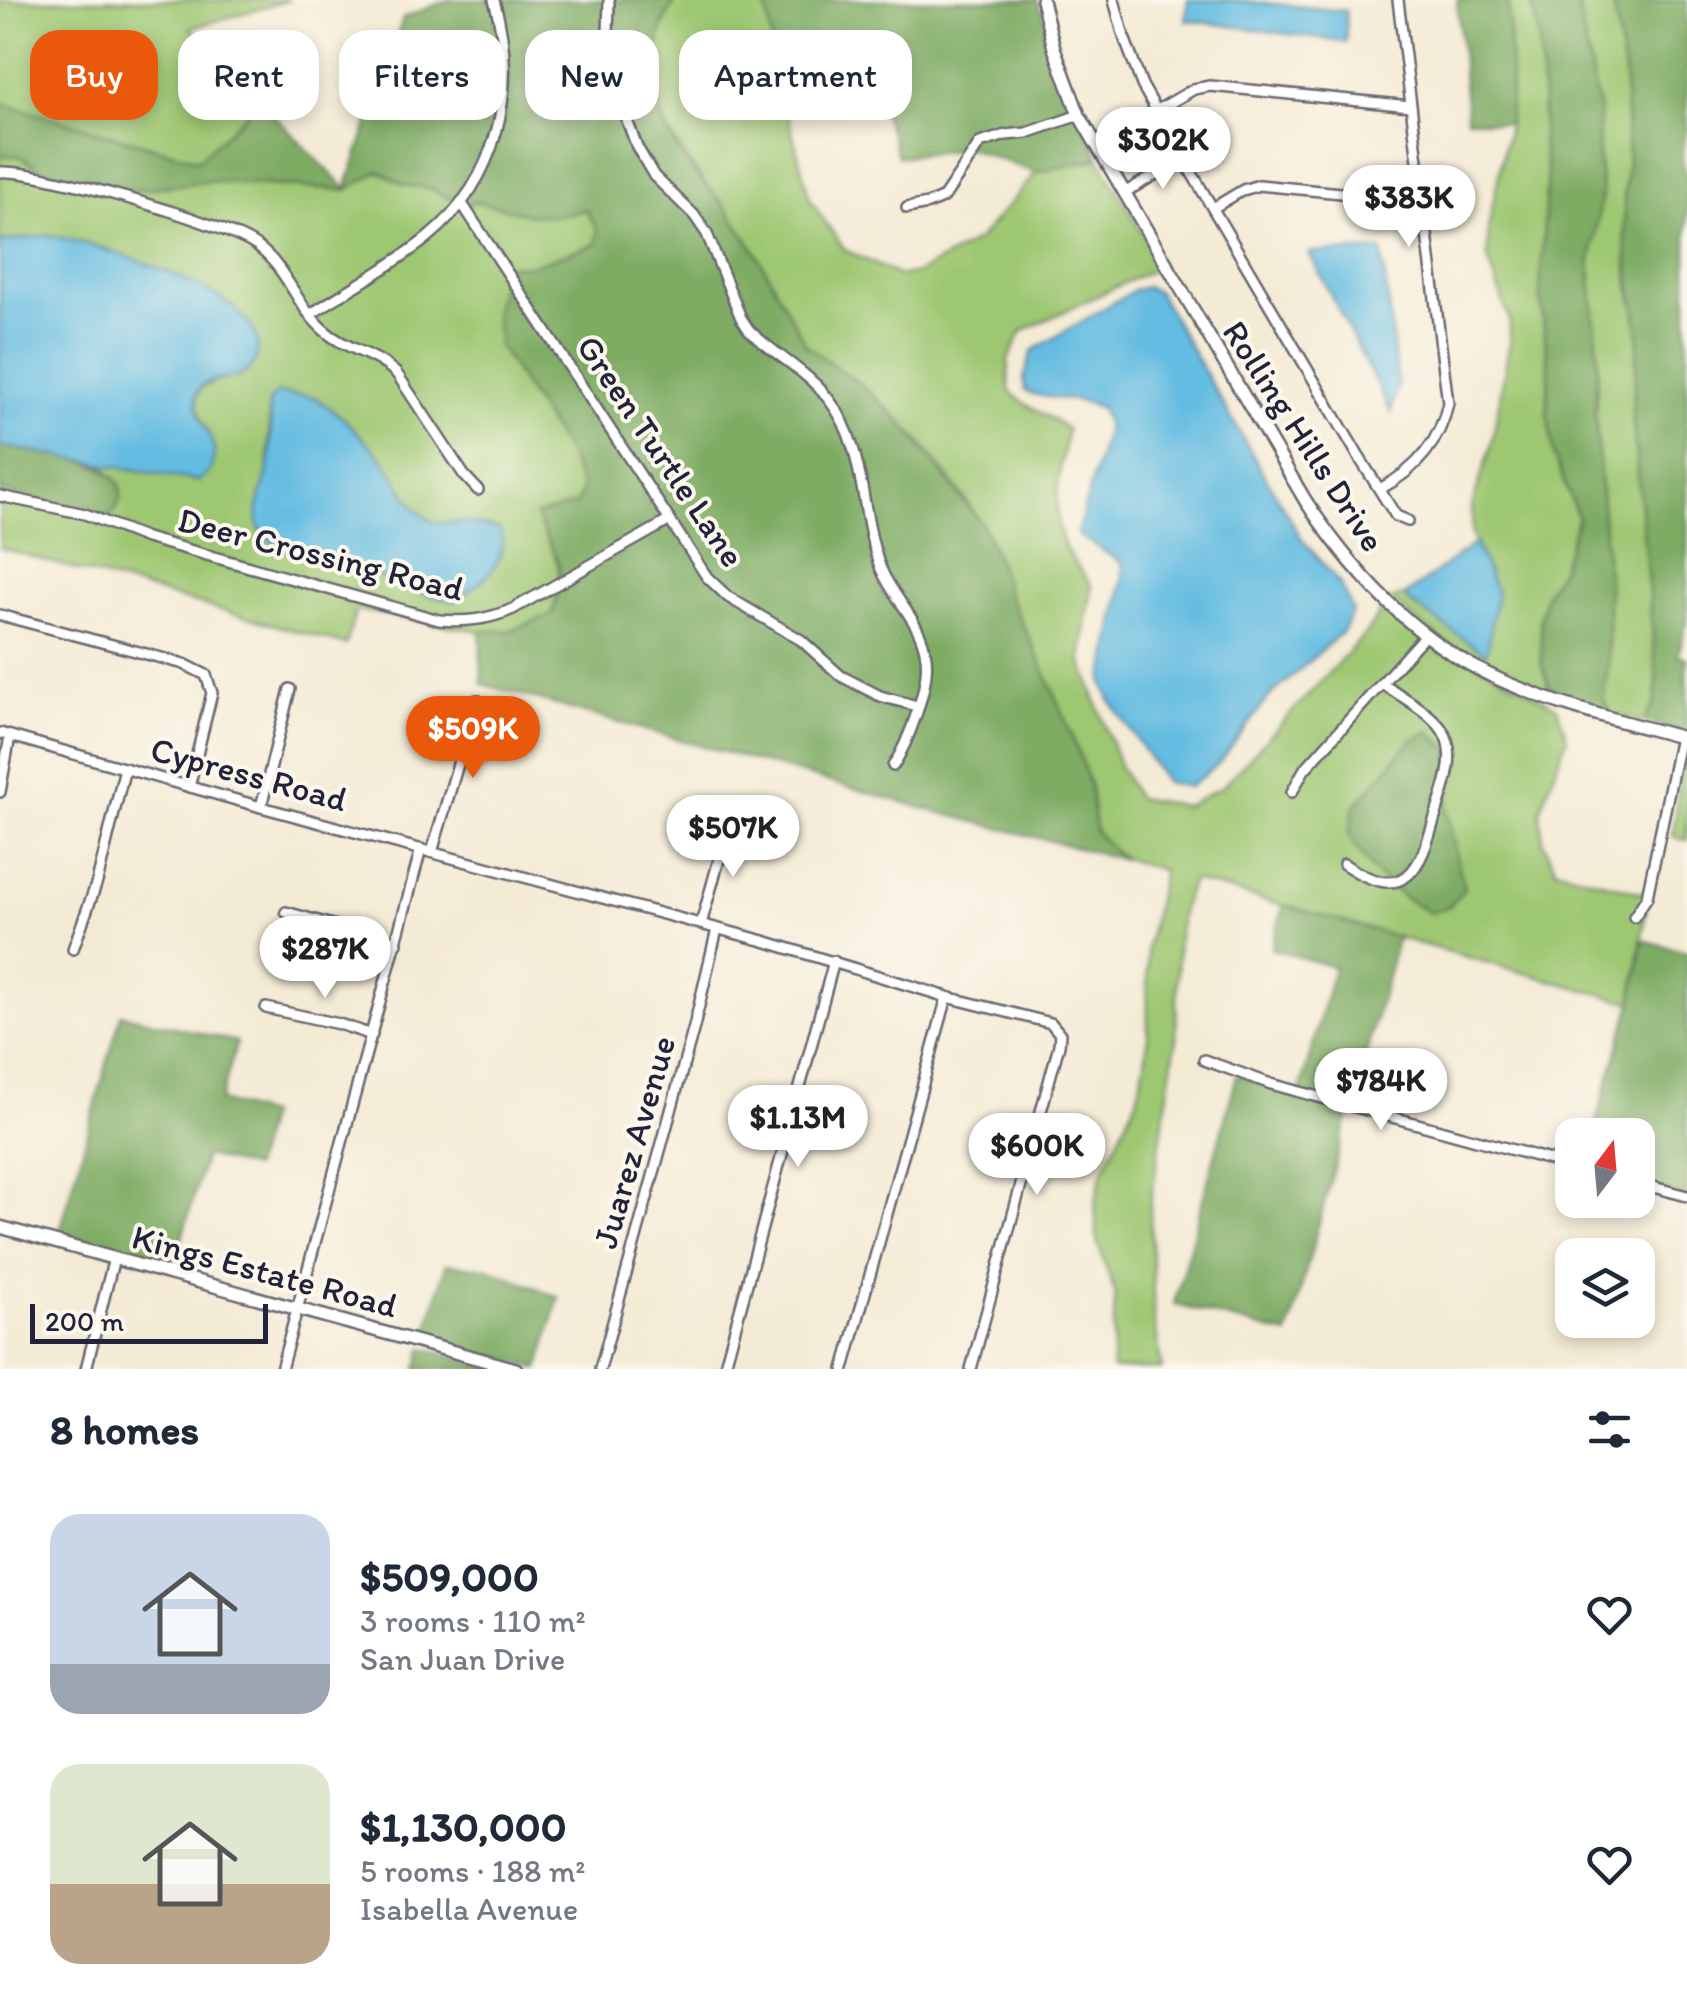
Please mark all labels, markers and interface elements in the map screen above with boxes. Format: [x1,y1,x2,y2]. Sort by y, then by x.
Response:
chip: Buy [30,30,158,120]
chip: Rent [178,30,319,120]
chip: Filters [339,30,505,120]
chip: New [525,30,659,120]
chip: Apartment [679,30,912,120]
pin: $302K [1093,107,1233,192]
text: $302K [1118,120,1208,158]
pin: $383K [1339,165,1479,250]
text: $383K [1364,178,1454,216]
street label: Rolling Hills Drive [1214,313,1394,559]
street label: Green Turtle Lane [568,327,754,575]
street label: Deer Crossing Road [174,498,468,610]
pin: $509K [403,696,543,781]
text: $509K [428,709,518,747]
street label: Cypress Road [146,728,352,820]
pin: $507K [663,795,803,880]
text: $507K [688,808,778,846]
pin: $287K [255,916,395,1001]
text: $287K [282,929,368,967]
street label: Juarez Avenue [584,1031,684,1253]
pin: $784K [1311,1048,1451,1133]
text: $784K [1336,1061,1426,1099]
pin: $1.13M [717,1085,879,1170]
text: $1.13M [750,1098,846,1136]
pin: $600K [967,1113,1107,1198]
north arrow [1555,1118,1655,1218]
map controls [1555,1118,1655,1338]
text: $600K [990,1126,1084,1164]
street label: Kings Estate Road [128,1215,402,1327]
button: layers [1555,1238,1655,1338]
scale bar [30,1299,268,1344]
text: 200 m [45,1304,124,1338]
icon: filters [1582,1402,1637,1457]
text: 8 homes [50,1404,199,1455]
text: $509,000 [360,1551,539,1602]
icon: home [130,1554,250,1674]
icon: heart [1582,1587,1637,1642]
text: 3 rooms · 110 m² [360,1602,586,1640]
text: San Juan Drive [360,1640,565,1678]
text: $1,130,000 [360,1801,567,1852]
icon: home [130,1804,250,1924]
icon: heart [1582,1837,1637,1892]
text: 5 rooms · 188 m² [360,1852,586,1890]
text: Isabella Avenue [360,1890,578,1928]

